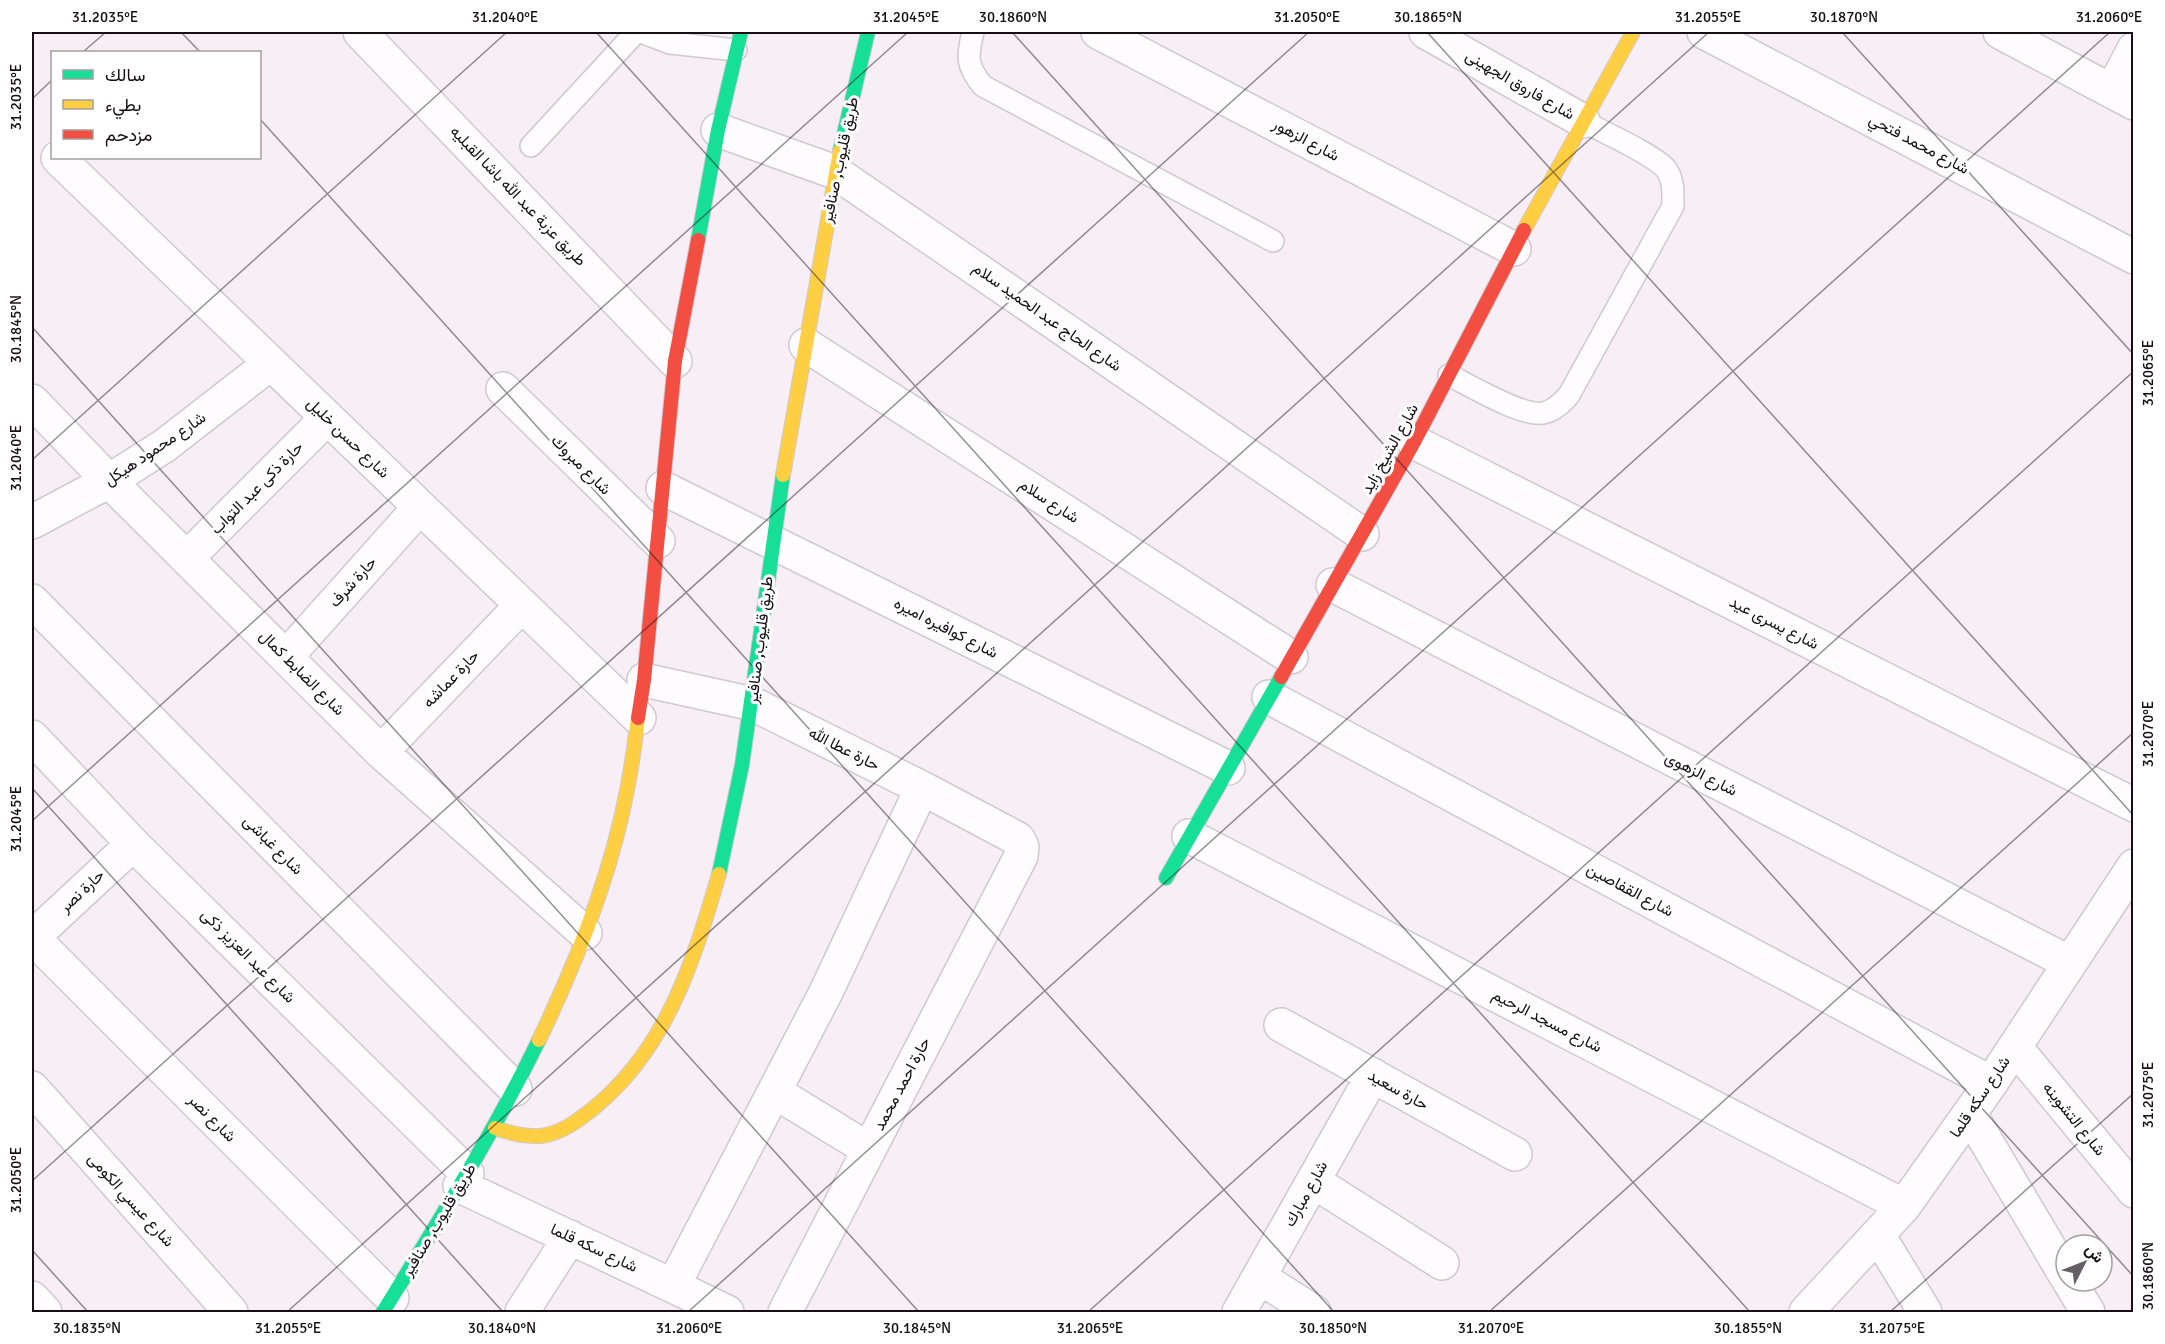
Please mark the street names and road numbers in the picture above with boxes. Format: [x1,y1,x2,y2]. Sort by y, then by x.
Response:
street label: شارع فاروق الجهينى [1461,46,1578,125]
street label: طريق قليوب, صنافير [817,95,863,226]
street label: شارع محمد فتحي [1864,109,1973,181]
street label: شارع الزهور [1268,114,1343,167]
street label: طريق عزبة عبد الله باشا القبليه [446,121,590,271]
street label: شارع الحاج عبد الحميد سلام [968,258,1125,377]
street label: شارع حسن خليل [302,393,394,483]
street label: شارع الشيخ زايد [1357,400,1424,498]
street label: شارع محمود هيكل [100,408,210,491]
street label: شارع مبروك [546,431,615,500]
street label: حارة ذكى عبد التواب [206,437,308,539]
street label: شارع سلام [1015,474,1083,529]
street label: حارة شرف [325,552,381,612]
street label: طريق قليوب, صنافير [742,575,778,706]
street label: شارع يسرى عيد [1725,592,1822,655]
street label: شارع كوافيره اميره [890,593,1001,664]
street label: شارع الضابط كمال [254,626,349,721]
street label: حارة عماشه [419,646,484,712]
street label: حارة عطا الله [805,723,883,776]
street label: شارع الزهوى [1661,747,1741,802]
street label: شارع غباشى [238,811,307,880]
street label: شارع القفاصين [1583,859,1677,922]
street label: حارة نصر [54,865,109,918]
street label: شارع عبد العزيز ذكى [196,905,299,1008]
street label: شارع مسجد الرحيم [1488,985,1605,1058]
street label: حارة احمد محمد [869,1034,935,1134]
street label: شارع سكه قلما [1945,1052,2015,1142]
street label: حارة سعيد [1364,1065,1432,1115]
street label: شارع التشوينه [2037,1078,2110,1161]
street label: شارع نصر [182,1089,240,1147]
street label: شارع عيسي الكومى [81,1149,179,1253]
street label: شارع مبارك [1280,1157,1333,1231]
street label: طريق قليوب, صنافير [397,1160,481,1281]
street label: شارع سكه قلما [547,1219,641,1278]

